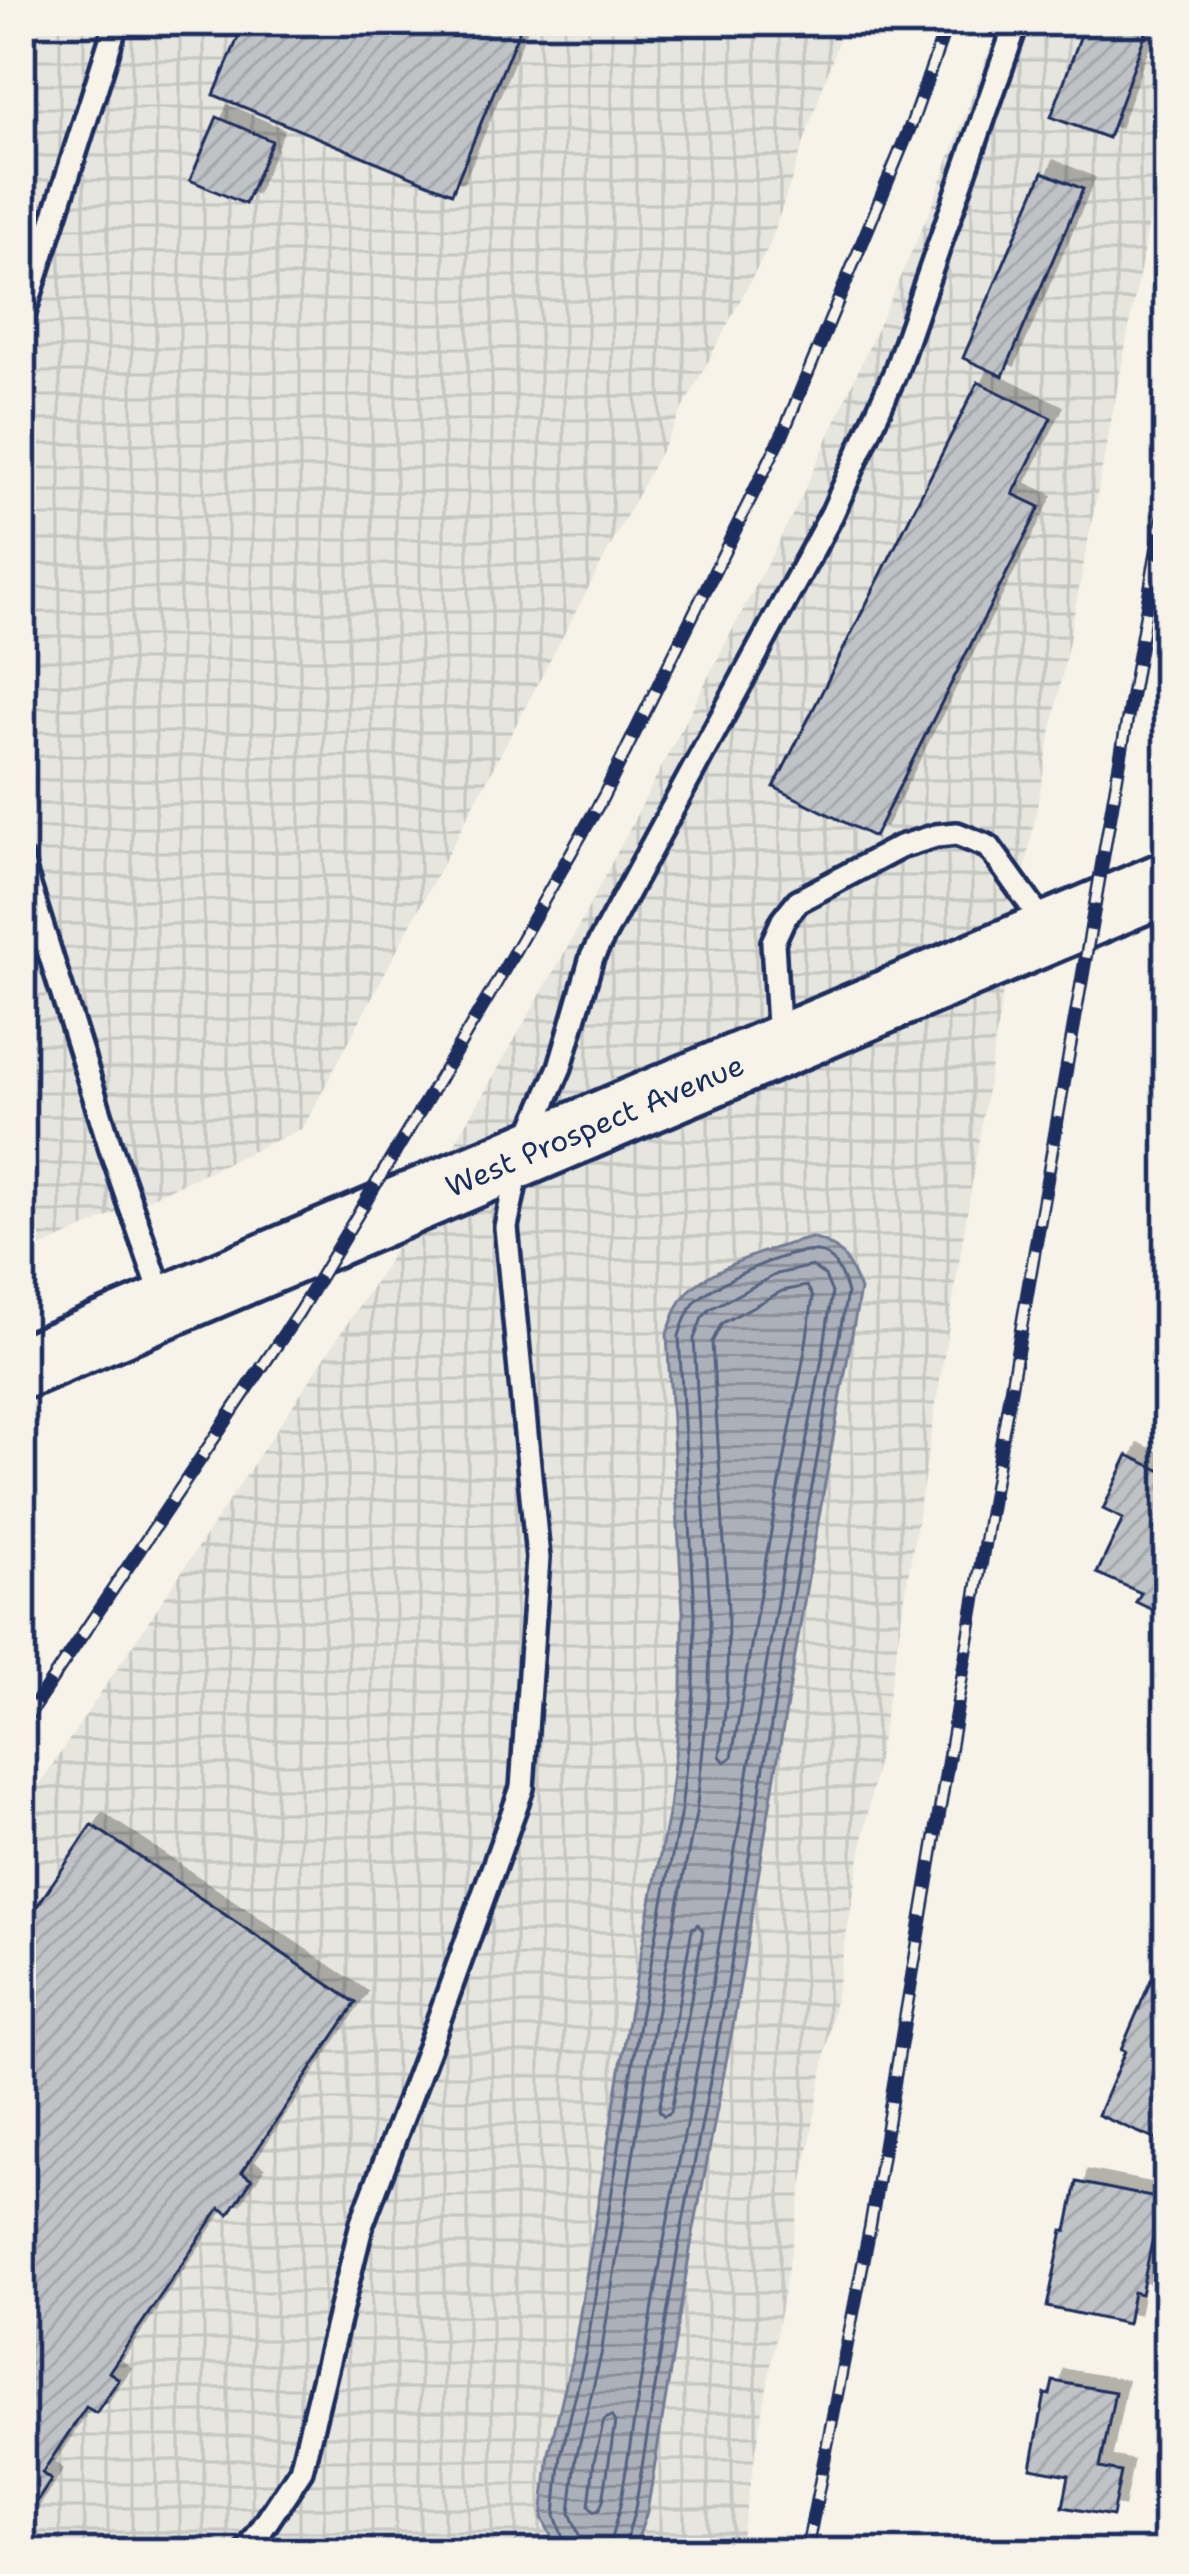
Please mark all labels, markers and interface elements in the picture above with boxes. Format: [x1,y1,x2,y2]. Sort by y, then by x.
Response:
street label: West Prospect Avenue [439,1044,750,1207]

